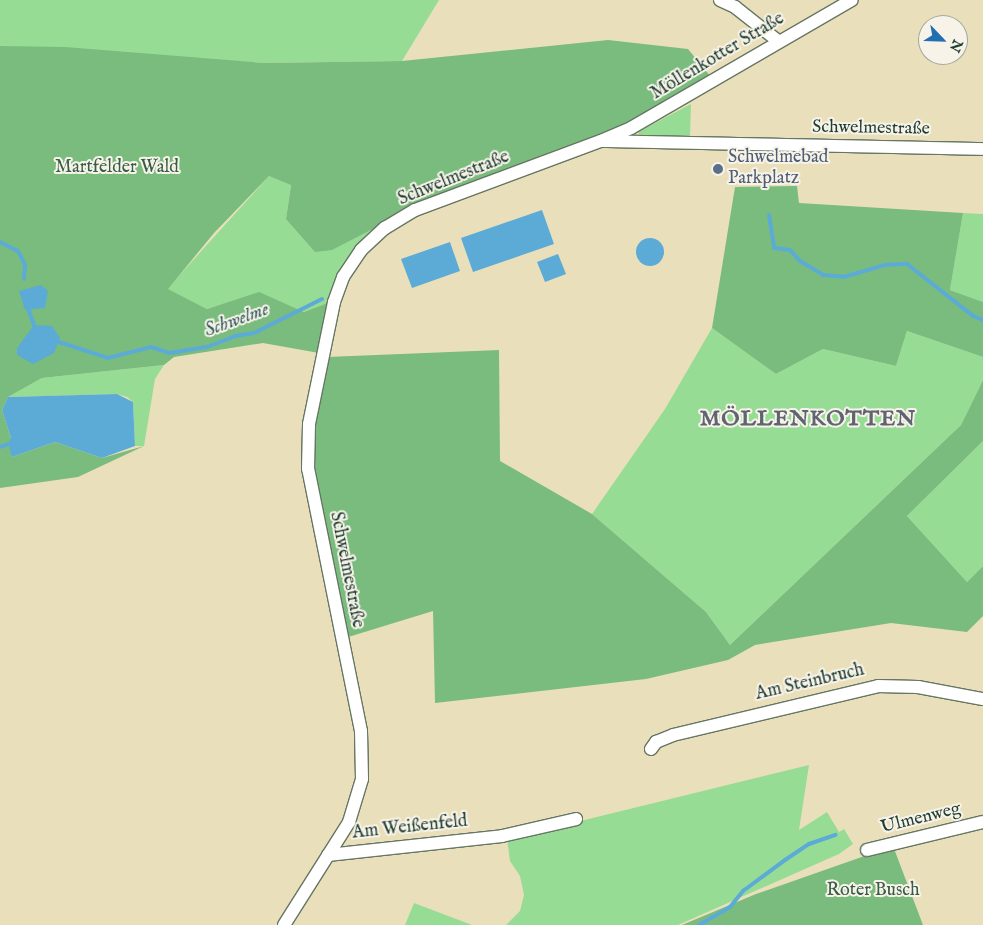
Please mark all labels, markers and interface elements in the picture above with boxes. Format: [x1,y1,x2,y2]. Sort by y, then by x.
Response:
street label: Möllenkotter Straße [647,9,789,105]
north arrow [918,15,968,65]
text: N [945,36,966,55]
street label: Schwelmestraße [812,117,930,141]
street label: Schwelmestraße [395,147,513,211]
place label: Schwelmebad Parkplatz [728,148,828,190]
park label: Martfelder Wald [55,157,179,179]
marker: Schwelmebad Parkplatz [712,163,724,175]
water label: Schwelme [202,299,272,343]
district label: MÖLLENKOTTEN [698,407,918,433]
street label: Schwelmestraße [324,510,368,630]
street label: Am Steinbruch [754,660,866,706]
street label: Ulmenweg [879,799,963,839]
street label: Am Weißenfeld [351,811,469,845]
park label: Roter Busch [826,880,920,902]

